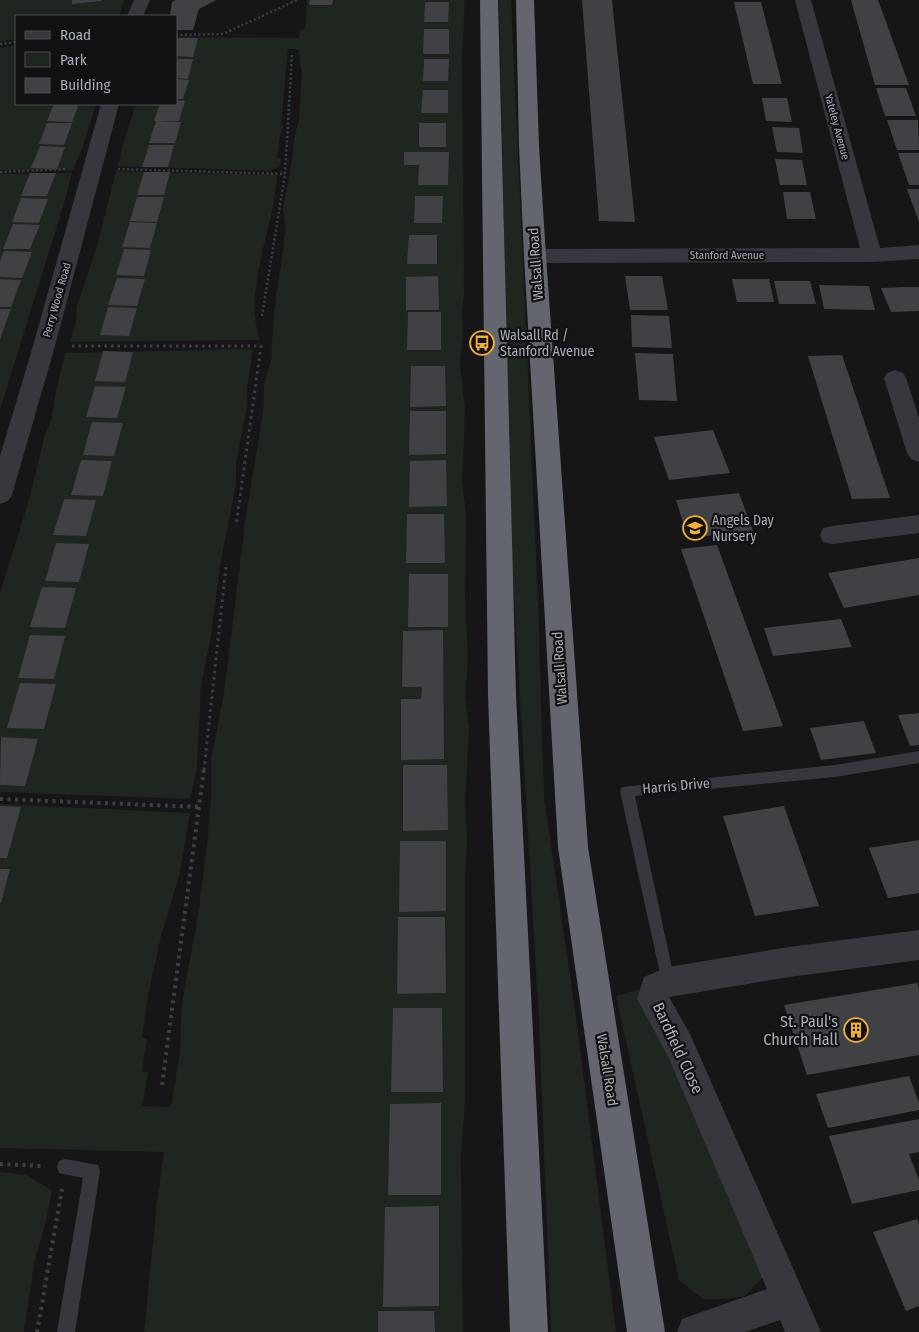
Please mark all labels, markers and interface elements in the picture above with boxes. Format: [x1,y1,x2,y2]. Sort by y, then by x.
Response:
legend [15,15,178,105]
text: Road [60,26,91,44]
text: Park [60,51,87,69]
text: Building [60,76,111,94]
street label: Yateley Avenue [822,93,852,161]
street label: Walsall Road [525,227,547,301]
street label: Stanford Avenue [690,249,764,262]
street label: Perry Wood Road [40,261,74,339]
place label: Walsall Rd / Stanford Avenue [500,327,595,360]
bus stop icon: Walsall Rd / Stanford Avenue [469,330,495,356]
place label: Angels Day Nursery [712,512,775,545]
school or university icon: Angels Day Nursery [682,515,708,541]
street label: Walsall Road [549,631,571,705]
street label: Harris Drive [642,775,710,797]
street label: Bardfield Close [649,999,707,1097]
place label: St. Paul's Church Hall [763,1012,838,1049]
building icon: St. Paul's Church Hall [843,1017,869,1043]
street label: Walsall Road [593,1033,621,1107]

